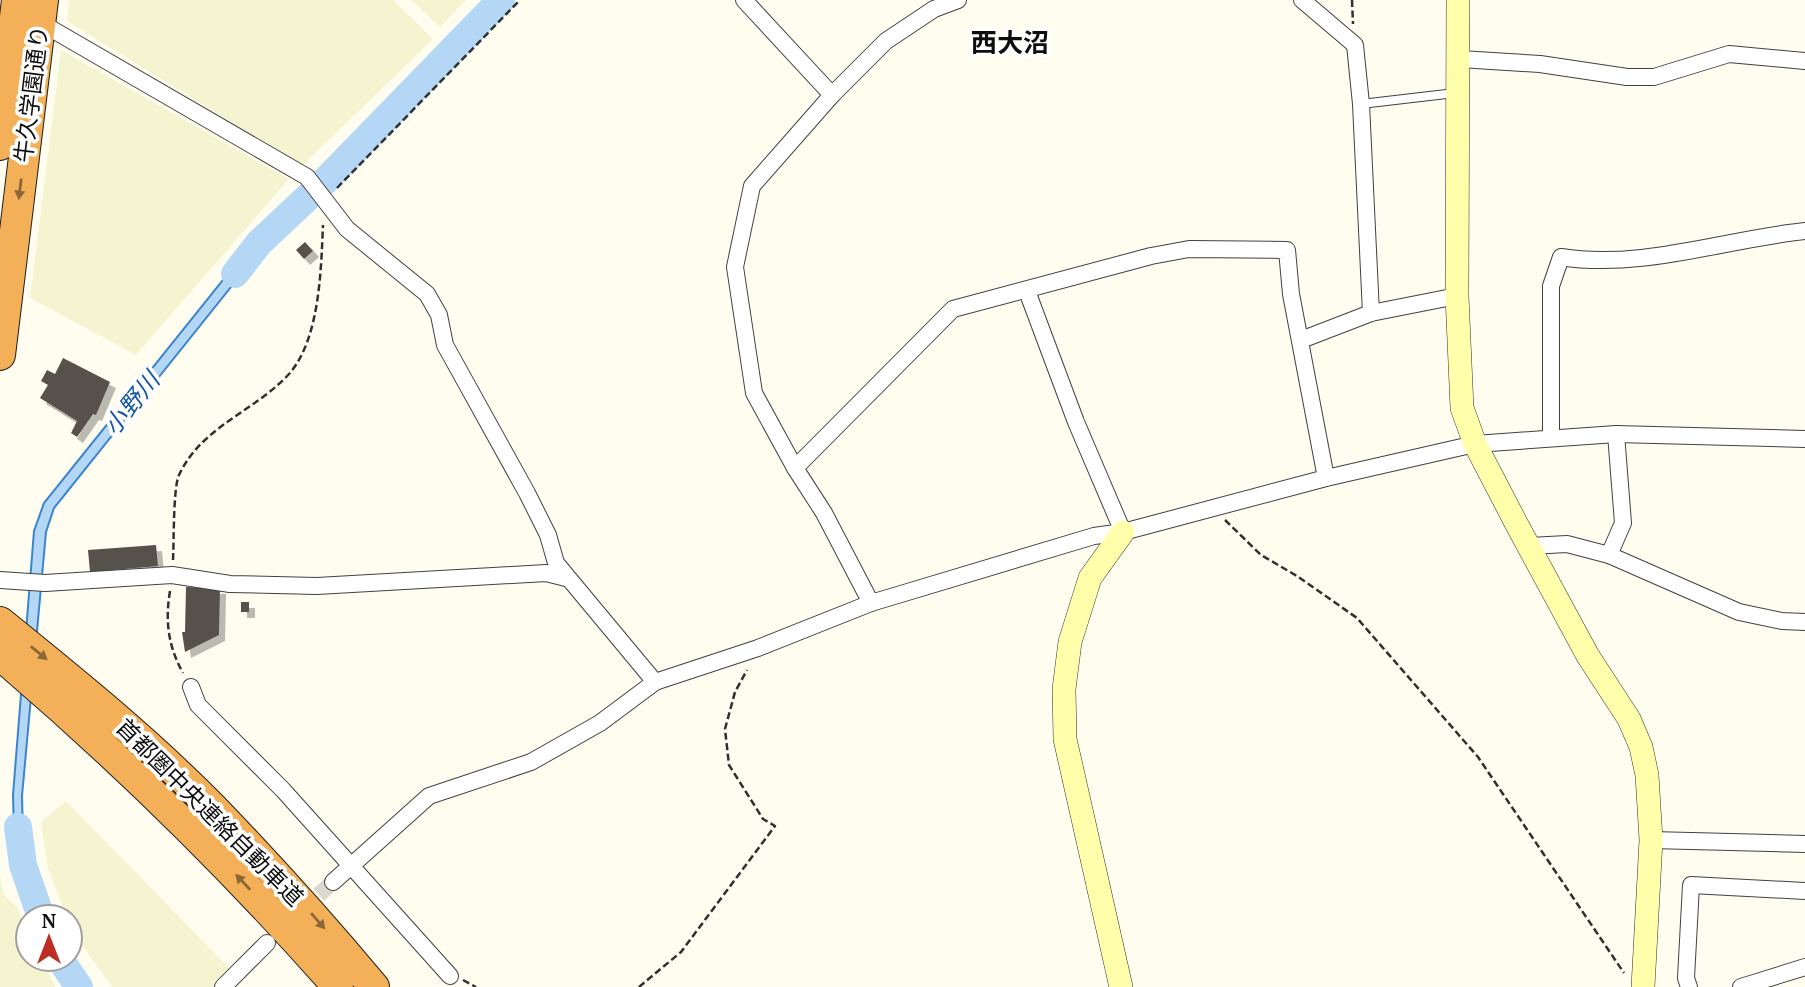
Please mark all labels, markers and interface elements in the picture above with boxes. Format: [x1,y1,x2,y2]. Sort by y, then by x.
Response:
street label: 牛久学園通り [7,24,55,164]
district label: 西大沼 [971,25,1049,59]
one-way arrow [14,178,25,200]
water label: 小野川 [96,363,168,441]
one-way arrow [30,645,47,660]
street label: 首都圏中央連絡自動車道 [110,712,310,912]
one-way arrow [235,874,251,891]
north arrow [14,903,84,973]
text: N [42,908,57,933]
one-way arrow [310,912,325,929]

